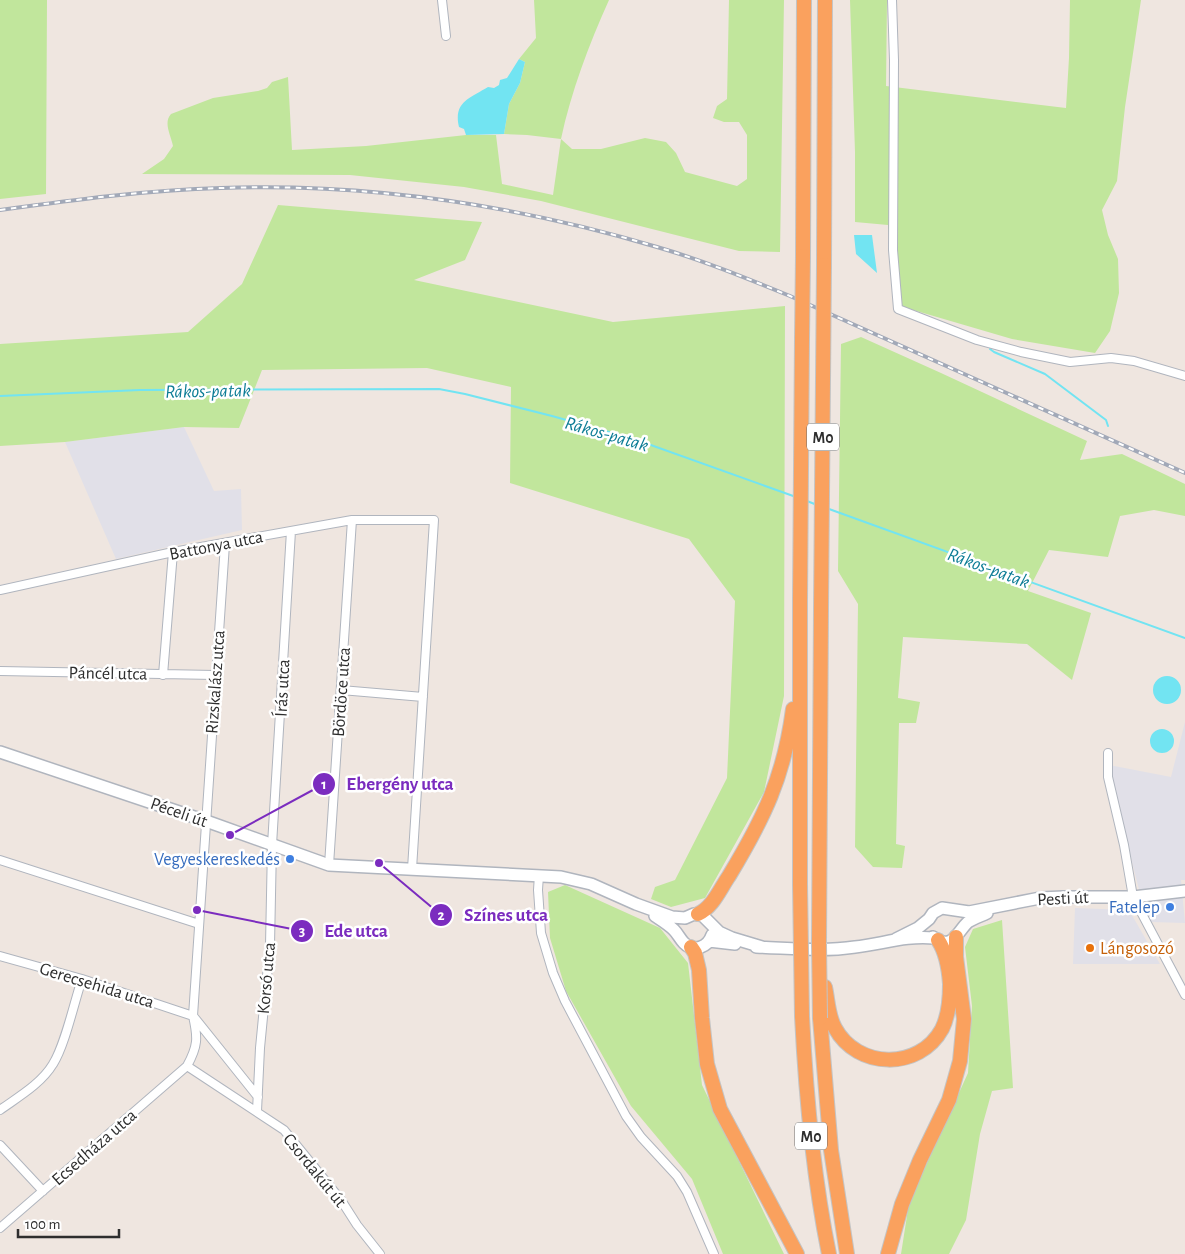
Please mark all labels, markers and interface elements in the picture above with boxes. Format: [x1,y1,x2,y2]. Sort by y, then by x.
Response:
water label: Rákos-patak [165,381,251,402]
water label: Rákos-patak [563,413,651,455]
road number: M0 [807,424,839,451]
street label: Battonya utca [168,528,265,564]
water label: Rákos-patak [945,545,1032,592]
street label: Rizskalász utca [203,629,229,735]
street label: Bördöce utca [330,647,354,738]
street label: Írás utca [269,658,294,717]
street label: Páncél utca [68,664,147,684]
callout: Ebergény utca [312,767,464,801]
text: Ebergény utca [346,775,454,794]
text: 1 [321,777,327,792]
street label: Péceli út [148,795,210,831]
place label: Vegyeskereskedés [154,851,280,869]
marker: Vegyeskereskedés [284,853,296,865]
street label: Pesti út [1037,889,1090,909]
callout: Színes utca [429,898,558,932]
place label: Fatelep [1109,899,1160,917]
marker: Fatelep [1164,901,1176,913]
text: Színes utca [464,906,548,925]
text: 2 [437,908,445,923]
callout: Ede utca [289,914,398,948]
text: Ede utca [324,922,388,941]
text: 3 [299,924,305,939]
place label: Lángosozó [1100,940,1174,958]
street label: Korsó utca [255,941,279,1015]
marker: Lángosozó [1084,942,1096,954]
street label: Gerecsehida utca [37,960,156,1012]
street label: Ecsedháza utca [49,1106,140,1189]
road number: M0 [795,1122,827,1150]
street label: Csordakút út [279,1130,349,1211]
scale bar [18,1206,119,1238]
text: 100 m [25,1217,60,1232]

